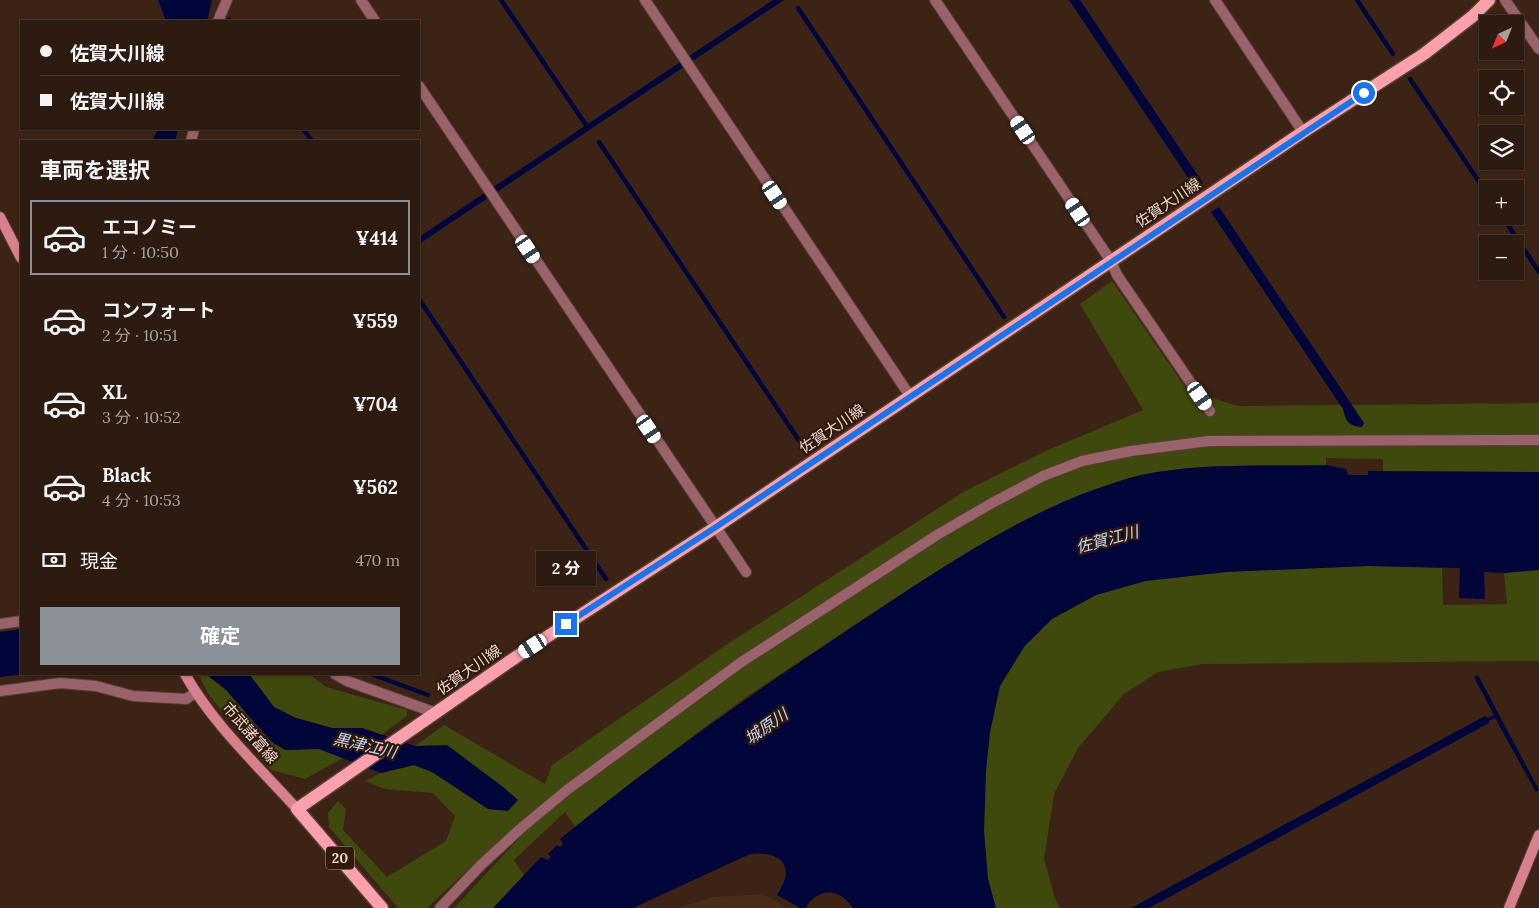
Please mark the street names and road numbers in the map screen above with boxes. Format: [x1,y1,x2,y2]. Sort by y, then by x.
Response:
street label: 佐賀大川線 [1131,174,1204,231]
street label: 佐賀大川線 [795,400,868,457]
street label: 佐賀大川線 [433,640,505,699]
street label: 市武諸富線 [219,698,282,767]
road number: 20 [326,846,354,870]

